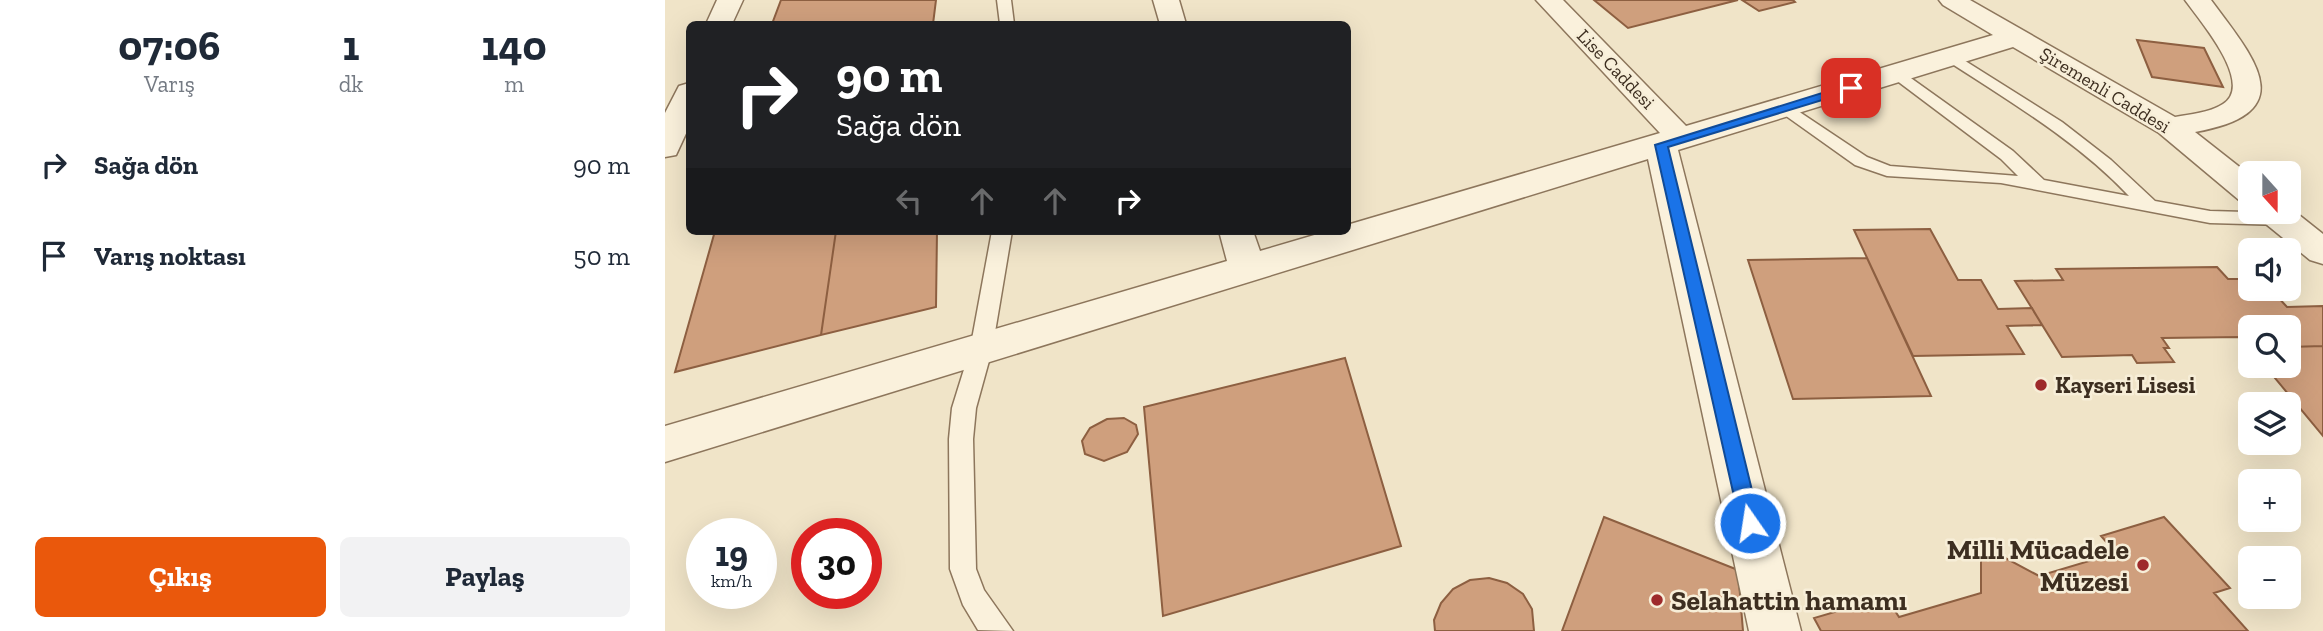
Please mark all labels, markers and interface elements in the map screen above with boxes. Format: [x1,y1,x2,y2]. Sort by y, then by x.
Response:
text: 07:06 [118,20,220,71]
text: 1 [343,20,359,71]
text: 140 [482,20,547,71]
street label: Lise Caddesi [1572,24,1660,114]
street label: Şiremenli Caddesi [2036,42,2174,138]
text: 90 m [836,46,943,105]
icon: right [721,49,812,140]
pin [1821,58,1881,118]
icon: arrive [1832,69,1870,107]
text: Varış [144,70,195,98]
text: dk [339,70,363,98]
text: m [504,70,524,98]
text: Sağa dön [836,106,961,144]
icon: right [35,146,73,184]
text: Sağa dön [94,149,198,181]
text: 90 m [573,149,630,181]
north arrow [2238,161,2301,224]
map controls [2238,161,2301,609]
icon: left [890,182,928,220]
icon: ahead [963,182,1001,220]
icon: ahead [1036,182,1074,220]
icon: right [1109,182,1147,220]
icon: arrive [35,237,73,275]
button: sound [2238,238,2301,301]
text: Varış noktası [94,240,246,272]
text: 50 m [573,240,630,272]
button: search [2238,315,2301,378]
place label: Kayseri Lisesi [2055,371,2195,399]
marker: Kayseri Lisesi [2033,377,2049,393]
button: layers [2238,392,2301,455]
button: + [2238,469,2301,532]
position arrow [1713,486,1787,560]
speed limit sign: 30 [791,518,882,609]
text: 19 [715,533,748,575]
place label: Milli Mücadele Müzesi [1947,533,2129,598]
button: Çıkış [35,537,326,617]
button: Paylaş [340,537,630,617]
button: − [2238,546,2301,609]
marker: Milli Mücadele Müzesi [2135,557,2151,573]
text: km/h [711,570,752,592]
place label: Selahattin hamamı [1671,584,1907,617]
marker: Selahattin hamamı [1649,592,1665,608]

